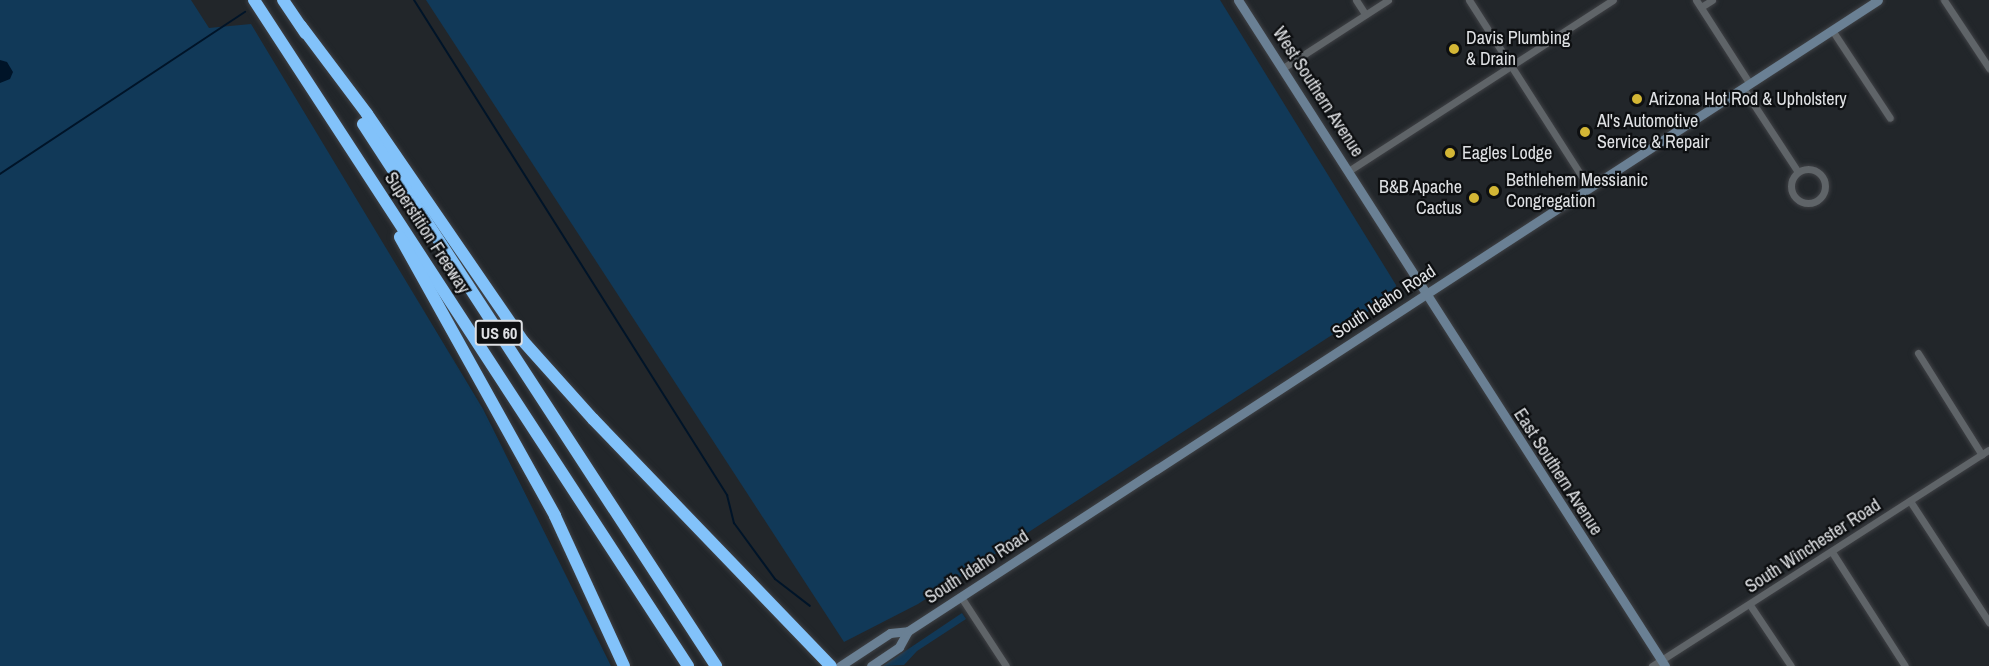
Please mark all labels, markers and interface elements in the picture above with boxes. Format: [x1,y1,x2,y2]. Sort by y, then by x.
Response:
street label: West Southern Avenue [1268,23,1368,161]
place label: Davis Plumbing & Drain [1466,28,1570,70]
marker: Davis Plumbing & Drain [1447,42,1461,56]
place label: Arizona Hot Rod & Upholstery [1649,88,1847,110]
marker: Arizona Hot Rod & Upholstery [1630,92,1644,106]
place label: Al's Automotive Service & Repair [1597,111,1709,154]
marker: Al's Automotive Service & Repair [1578,125,1592,139]
place label: Eagles Lodge [1462,142,1552,164]
marker: Eagles Lodge [1443,146,1457,160]
street label: Superstition Freeway [380,168,474,298]
place label: Bethlehem Messianic Congregation [1506,170,1648,213]
place label: B&B Apache Cactus [1378,177,1462,219]
marker: Bethlehem Messianic Congregation [1487,184,1501,198]
marker: B&B Apache Cactus [1467,191,1481,205]
street label: South Idaho Road [1328,261,1440,343]
road number: US 60 [474,320,524,346]
street label: East Southern Avenue [1509,404,1607,540]
street label: South Winchester Road [1741,494,1885,598]
street label: South Idaho Road [921,526,1033,608]

